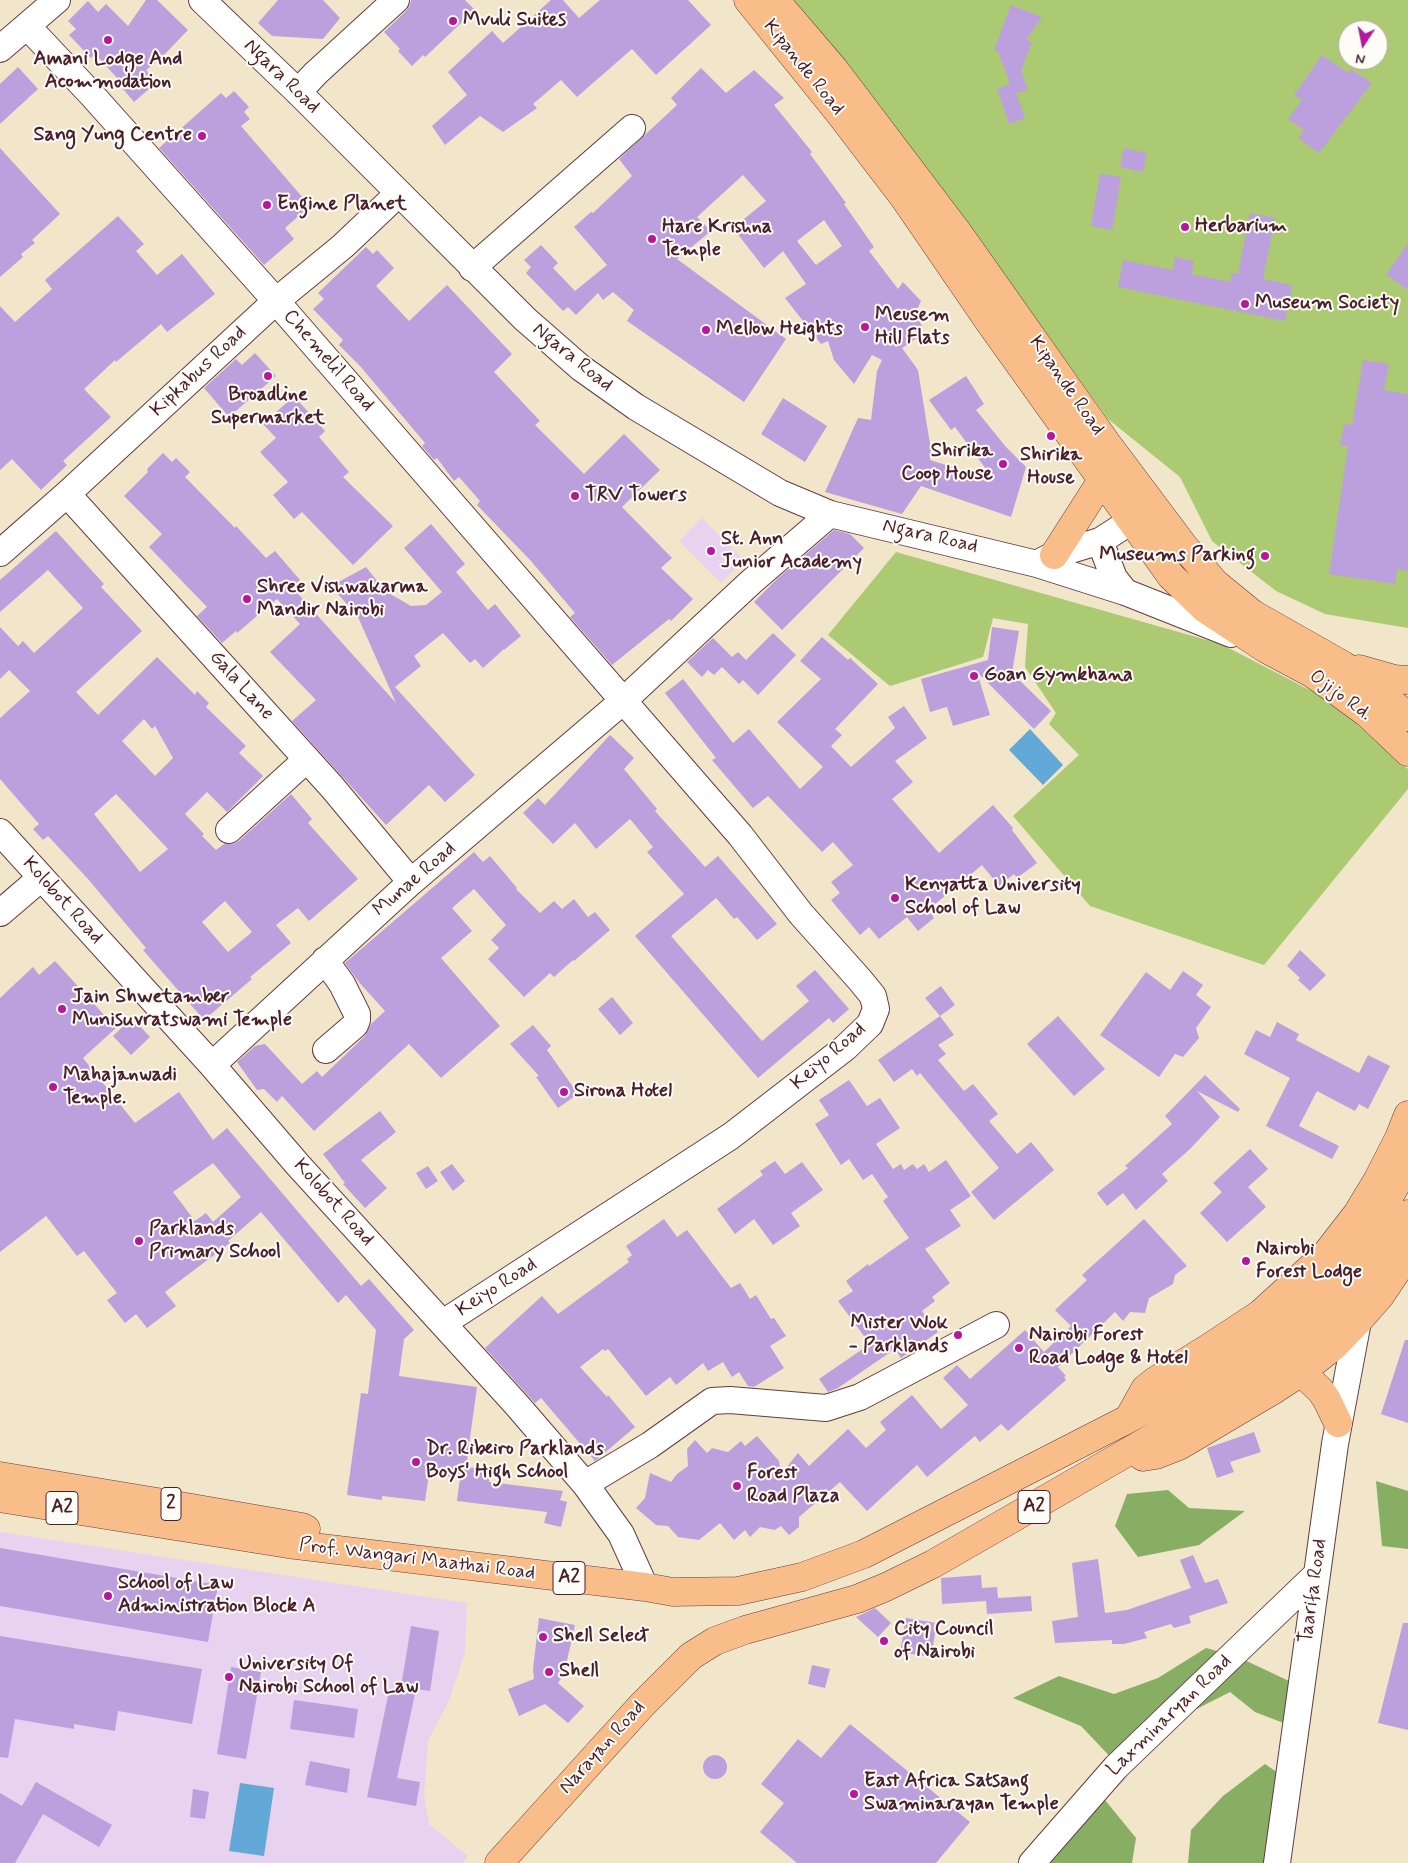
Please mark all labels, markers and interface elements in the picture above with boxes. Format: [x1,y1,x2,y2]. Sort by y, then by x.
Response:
place label: Mvuli Suites [463,9,566,33]
marker: Mvuli Suites [447,15,459,27]
street label: Kipande Road [757,15,849,121]
north arrow [1338,20,1388,70]
marker: Amani Lodge And Acommodation [102,34,114,46]
street label: Ngara Road [238,35,324,119]
place label: Amani Lodge And Acommodation [34,48,182,95]
text: N [1354,49,1367,68]
place label: Sang Yung Centre [34,124,192,148]
marker: Sang Yung Centre [196,130,208,142]
place label: Engine Planet [277,193,407,217]
marker: Engine Planet [261,199,273,211]
place label: Herbarium [1195,215,1287,239]
place label: Hare Krishna Temple [662,216,772,263]
marker: Herbarium [1179,221,1191,233]
marker: Hare Krishna Temple [646,233,658,245]
place label: Museum Society [1255,292,1399,316]
marker: Museum Society [1239,298,1251,310]
place label: Meusem Hill Flats [875,304,950,351]
street label: Chemelil Road [277,305,379,417]
street label: Ngara Road [527,318,617,398]
place label: Mellow Heights [716,318,843,342]
street label: Kipkabus Road [146,321,252,423]
marker: Meusem Hill Flats [859,321,871,333]
marker: Mellow Heights [700,324,712,336]
street label: Kipande Road [1023,332,1109,440]
marker: Broadline Supermarket [262,370,274,382]
place label: Broadline Supermarket [211,384,325,431]
marker: Shirika House [1045,430,1057,442]
place label: Shirika Coop House [901,440,993,487]
place label: Shirika House [1020,444,1082,491]
marker: Shirika Coop House [997,458,1009,470]
place label: TRV Towers [585,484,687,508]
marker: TRV Towers [569,490,581,502]
street label: Ngara Road [880,514,980,560]
place label: St. Ann Junior Academy [721,528,862,575]
place label: Museums Parking [1099,544,1255,568]
marker: St. Ann Junior Academy [705,545,717,557]
marker: Museums Parking [1259,550,1271,562]
place label: Shree Vishwakarma Mandir Nairobi [257,576,427,623]
marker: Shree Vishwakarma Mandir Nairobi [241,593,253,605]
street label: Gala Lane [203,646,279,726]
place label: Goan Gymkhana [984,664,1133,688]
street label: Ojijo Rd. [1304,665,1376,727]
marker: Goan Gymkhana [968,670,980,682]
street label: Munae Road [369,837,461,923]
street label: Kolobot Road [16,852,108,950]
place label: Kenyatta University School of Law [905,874,1081,921]
marker: Kenyatta University School of Law [889,892,901,904]
place label: Jain Shwetamber Munisuvratswami Temple [72,986,292,1033]
marker: Jain Shwetamber Munisuvratswami Temple [56,1003,68,1015]
street label: Keiyo Road [787,1018,871,1096]
place label: Mahajanwadi Temple. [63,1064,177,1111]
place label: Sirona Hotel [574,1080,672,1104]
marker: Mahajanwadi Temple. [47,1081,59,1093]
marker: Sirona Hotel [558,1086,570,1098]
street label: Kolobot Road [287,1154,379,1252]
place label: Parklands Primary School [149,1218,281,1265]
marker: Parklands Primary School [133,1235,145,1247]
place label: Nairobi Forest Lodge [1256,1238,1362,1285]
street label: Keiyo Road [452,1253,542,1323]
marker: Nairobi Forest Lodge [1240,1255,1252,1267]
place label: Mister Wok - Parklands [849,1312,948,1359]
place label: Nairobi Forest Road Lodge & Hotel [1029,1324,1188,1371]
marker: Mister Wok - Parklands [952,1329,964,1341]
marker: Nairobi Forest Road Lodge & Hotel [1013,1342,1025,1354]
place label: Dr. Ribeiro Parklands Boys' High School [426,1438,604,1485]
marker: Dr. Ribeiro Parklands Boys' High School [410,1456,422,1468]
place label: Forest Road Plaza [747,1462,839,1509]
marker: Forest Road Plaza [731,1480,743,1492]
road number: 2 [161,1488,181,1520]
road number: A2 [1018,1490,1050,1524]
road number: A2 [46,1492,78,1525]
street label: Prof. Wangari Maathai Road [297,1534,537,1586]
street label: Taarifa Road [1295,1537,1333,1645]
road number: A2 [553,1562,585,1595]
place label: School of Law Administration Block A [118,1572,315,1619]
marker: School of Law Administration Block A [102,1590,114,1602]
place label: City Council of Nairobi [894,1618,994,1665]
place label: Shell Select [553,1625,649,1649]
marker: Shell Select [537,1631,549,1643]
marker: City Council of Nairobi [878,1635,890,1647]
street label: Laxminaryan Road [1102,1650,1238,1782]
place label: University Of Nairobi School of Law [239,1653,418,1700]
place label: Shell [559,1660,599,1684]
marker: Shell [543,1666,555,1678]
marker: University Of Nairobi School of Law [223,1671,235,1683]
street label: Narayan Road [555,1696,651,1800]
place label: East Africa Satsang Swaminarayan Temple [864,1770,1059,1817]
marker: East Africa Satsang Swaminarayan Temple [848,1788,860,1800]

